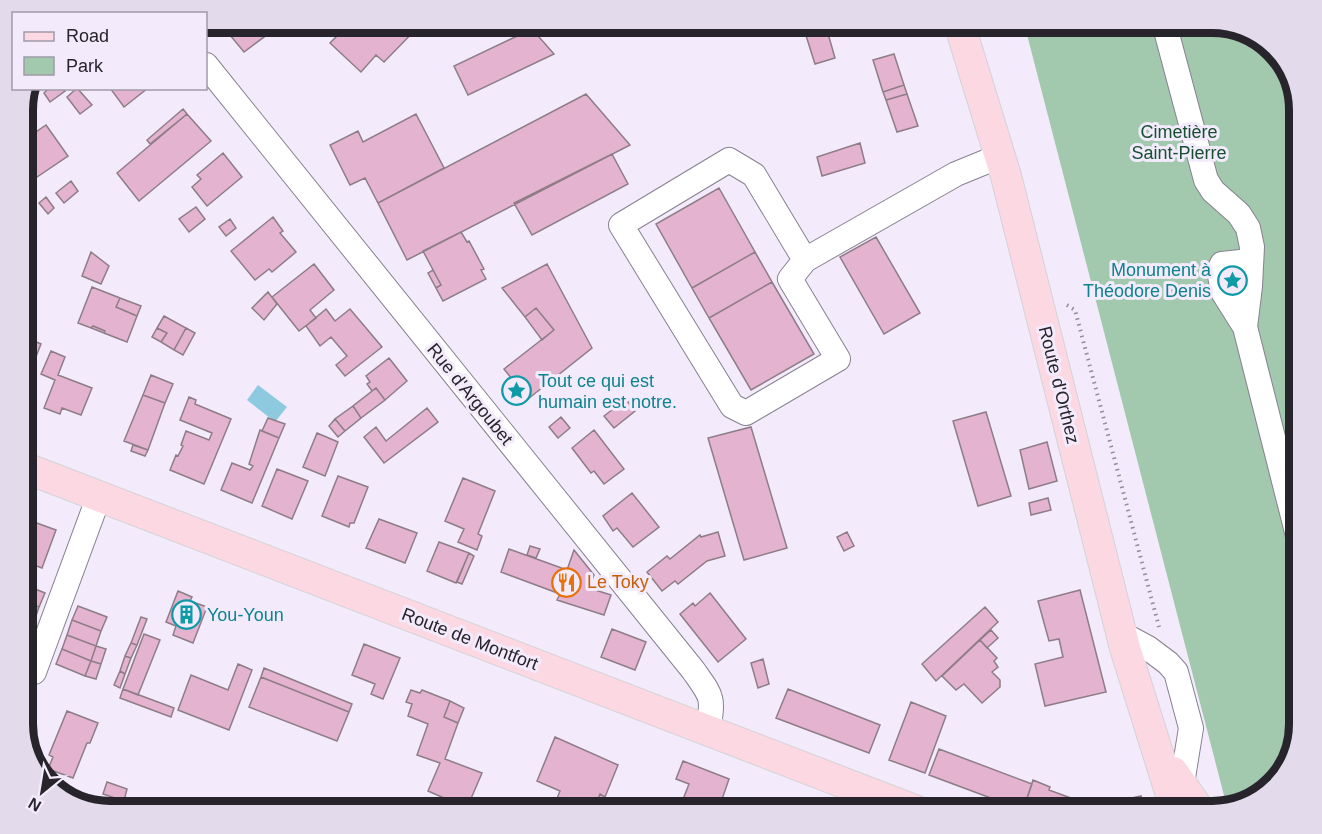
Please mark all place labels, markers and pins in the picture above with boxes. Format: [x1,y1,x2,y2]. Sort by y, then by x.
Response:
place label: Monument à Théodore Denis [1083,260,1212,301]
place icon: Monument à Théodore Denis [1216,264,1248,296]
place label: Tout ce qui est humain est notre. [538,371,677,412]
place icon: Tout ce qui est humain est notre. [501,375,533,407]
restaurant icon: Le Toky [550,566,582,598]
place label: Le Toky [587,572,649,592]
building icon: You-Youn [170,599,202,631]
place label: You-Youn [207,605,284,625]

